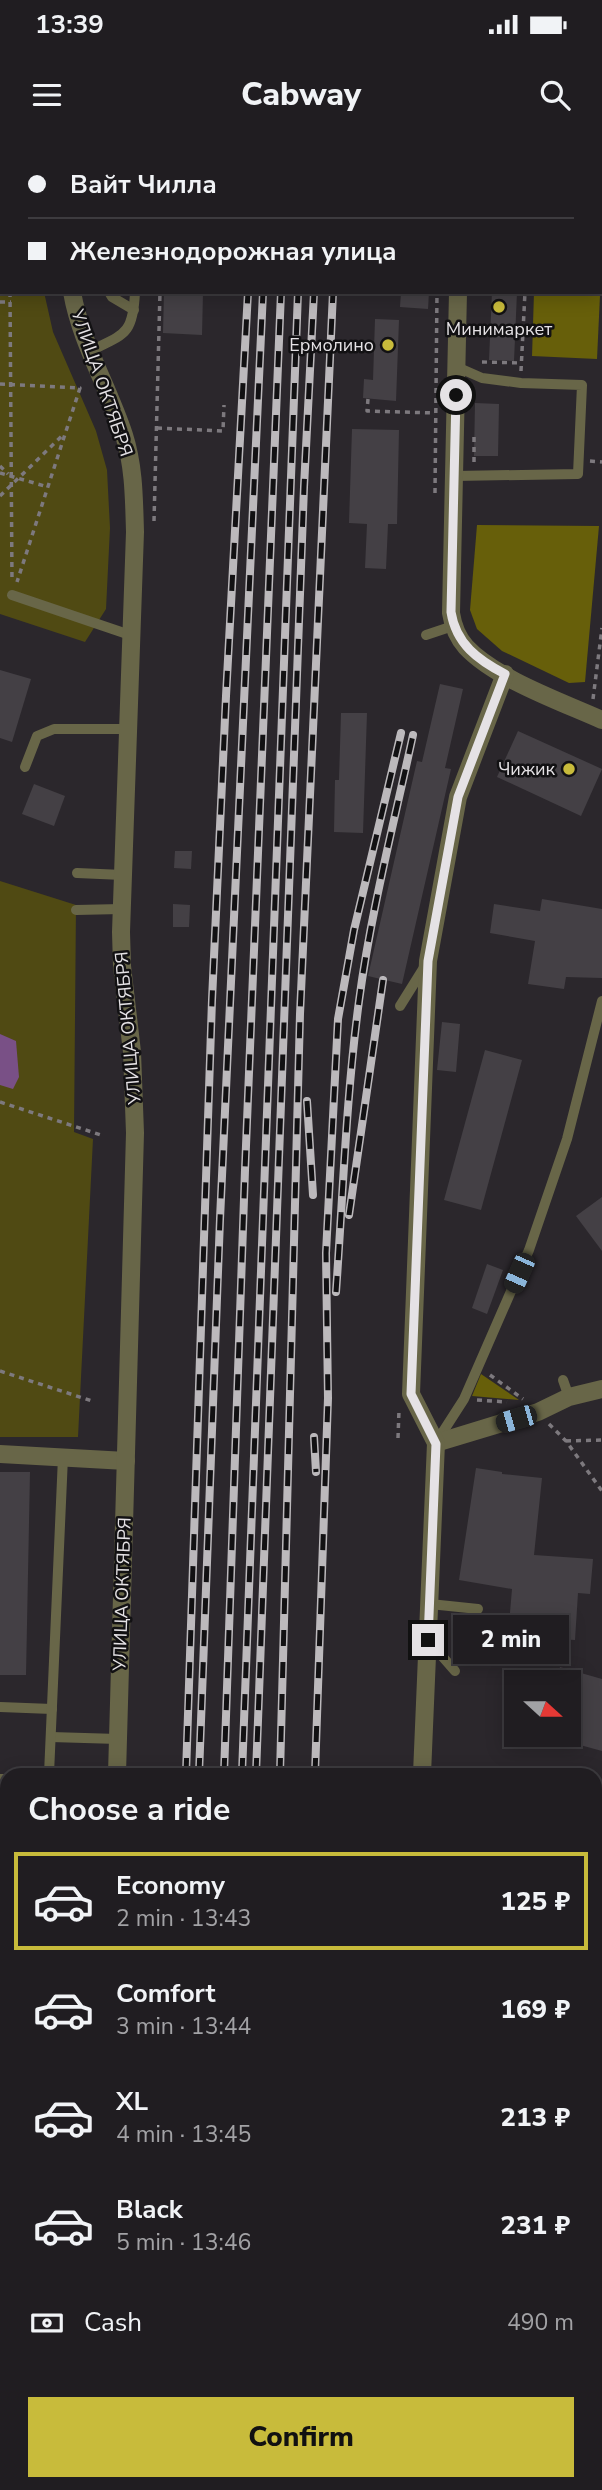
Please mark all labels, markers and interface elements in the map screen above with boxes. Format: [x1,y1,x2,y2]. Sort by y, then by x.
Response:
text: 13:39 [35,7,104,42]
text: Cabway [241,73,361,116]
icon: menu [28,76,66,114]
icon: search [536,76,574,114]
text: Вайт Чилла [70,167,217,202]
text: Железнодорожная улица [70,234,397,269]
marker: Минимаркет [491,299,507,315]
street label: УЛИЦА ОКТЯБРЯ [65,305,138,460]
place label: Минимаркет [446,317,552,341]
place label: Ермолино [289,333,374,357]
marker: Ермолино [380,337,396,353]
route start [440,379,472,411]
place label: Чижик [498,757,556,781]
marker: Чижик [561,761,577,777]
street label: УЛИЦА ОКТЯБРЯ [109,950,147,1107]
car [501,1250,538,1296]
car [493,1403,540,1435]
street label: УЛИЦА ОКТЯБРЯ [107,1517,137,1672]
callout: 2 min [452,1616,568,1664]
route end [412,1624,444,1656]
text: 2 min [481,1624,541,1655]
north arrow [504,1670,581,1746]
map controls [504,1670,581,1747]
text: Choose a ride [28,1788,230,1831]
text: Economy [116,1868,225,1903]
icon: car [32,1870,95,1933]
text: 125 ₽ [500,1884,570,1919]
text: 2 min · 13:43 [116,1903,251,1934]
text: Comfort [116,1976,216,2011]
icon: car [32,1978,95,2041]
text: 169 ₽ [500,1992,570,2027]
text: 3 min · 13:44 [116,2011,251,2042]
text: XL [116,2084,148,2119]
icon: car [32,2086,95,2149]
text: 213 ₽ [500,2100,570,2135]
text: 4 min · 13:45 [116,2119,251,2150]
text: Black [116,2192,183,2227]
icon: car [32,2194,95,2257]
text: 231 ₽ [500,2208,570,2243]
text: 5 min · 13:46 [116,2227,251,2258]
icon: cash [28,2304,66,2342]
text: Cash [84,2305,142,2340]
text: 490 m [507,2307,574,2338]
button: Confirm [28,2397,574,2477]

